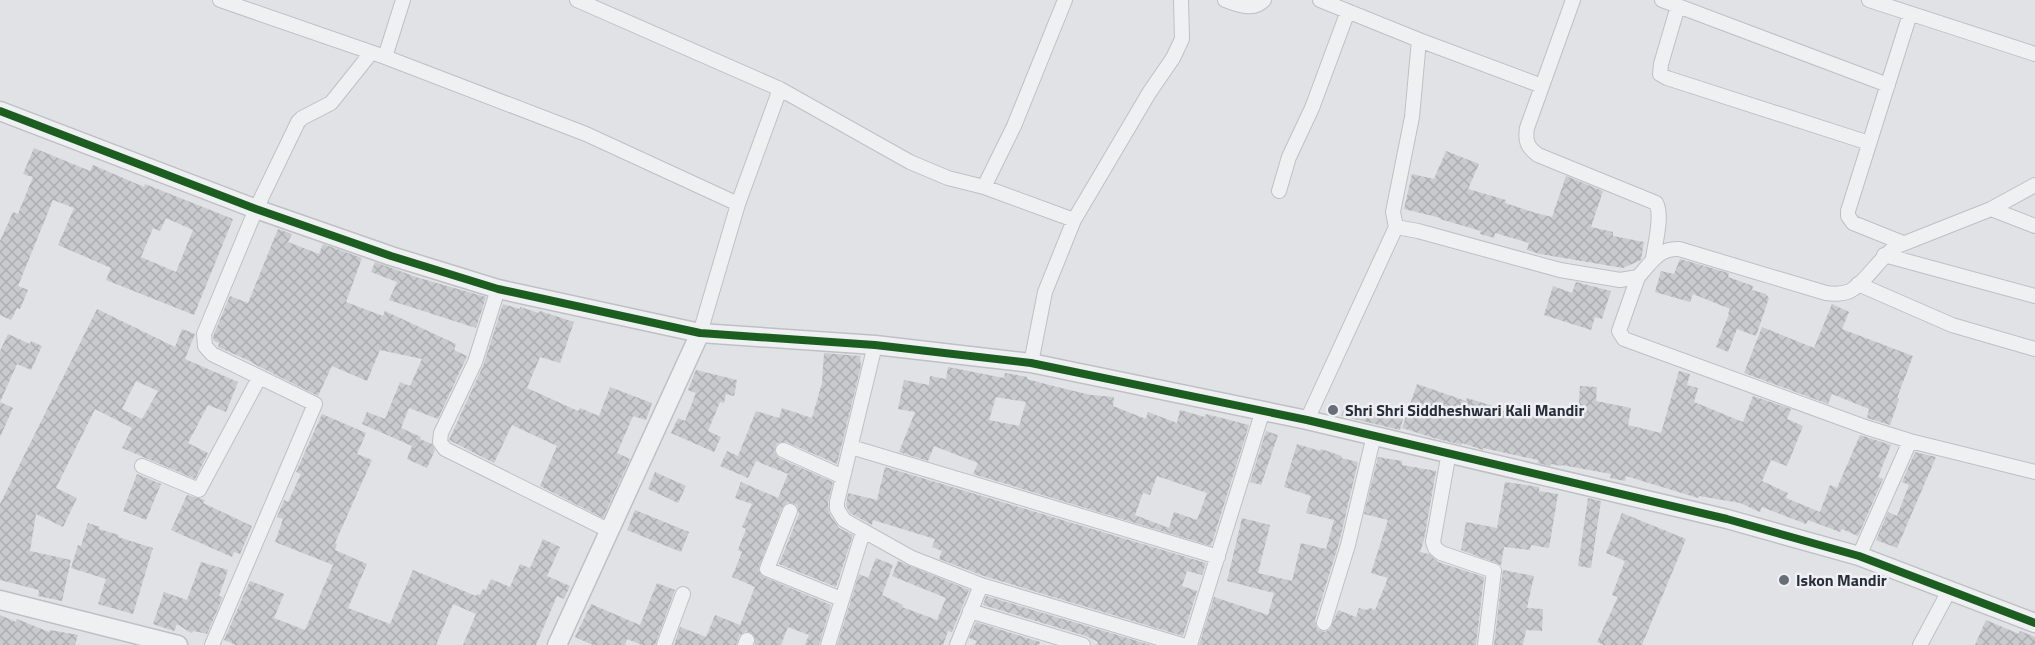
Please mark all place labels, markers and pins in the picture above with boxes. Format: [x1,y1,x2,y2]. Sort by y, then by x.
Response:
place label: Shri Shri Siddheshwari Kali Mandir [1345,398,1584,422]
marker: Shri Shri Siddheshwari Kali Mandir [1326,403,1340,417]
place label: Iskon Mandir [1796,568,1887,592]
marker: Iskon Mandir [1777,573,1791,587]

